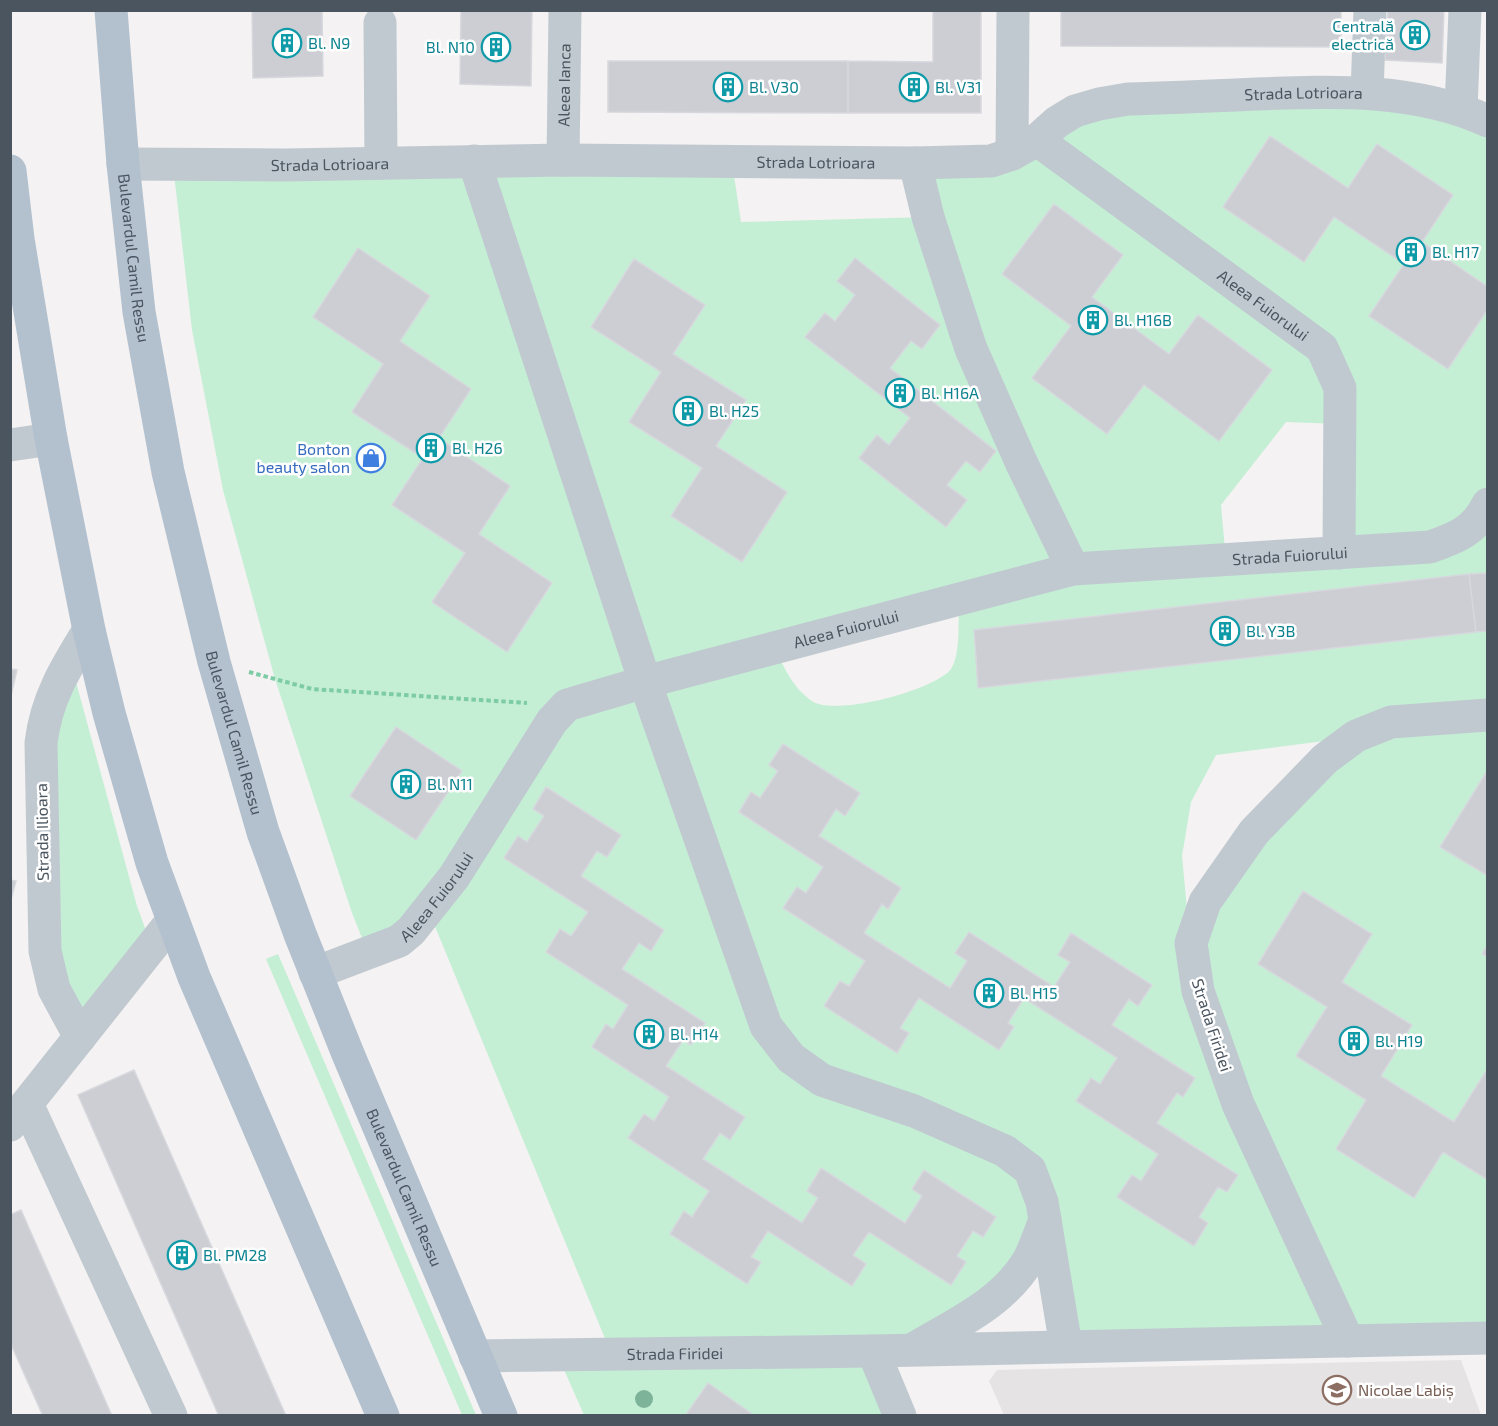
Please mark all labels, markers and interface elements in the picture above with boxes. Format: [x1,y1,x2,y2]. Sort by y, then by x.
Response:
place label: Centrală electrică [1331,16,1394,53]
building icon: Centrală electrică [1399,19,1431,51]
building icon: Bl. N9 [271,27,303,59]
building icon: Bl. N10 [480,31,512,63]
place label: Bl. N9 [308,33,350,52]
place label: Bl. N10 [426,37,475,56]
street label: Aleea Ianca [553,43,574,127]
building icon: Bl. V30 [712,71,744,103]
building icon: Bl. V31 [898,71,930,103]
place label: Bl. V30 [749,77,799,96]
place label: Bl. V31 [935,77,982,96]
street label: Strada Lotrioara [1244,82,1363,104]
street label: Strada Lotrioara [757,152,875,172]
street label: Strada Lotrioara [271,153,389,174]
street label: Bulevardul Camil Ressu [115,173,154,344]
building icon: Bl. H17 [1395,236,1427,268]
place label: Bl. H17 [1432,242,1479,261]
street label: Aleea Fuiorului [1214,265,1313,344]
building icon: Bl. H16B [1077,304,1109,336]
place label: Bl. H16B [1114,310,1172,329]
building icon: Bl. H16A [884,377,916,409]
place label: Bl. H16A [921,383,979,402]
building icon: Bl. H25 [672,395,704,427]
place label: Bl. H25 [709,401,759,420]
building icon: Bl. H26 [415,432,447,464]
place label: Bl. H26 [452,438,503,457]
place label: Bonton beauty salon [257,439,350,476]
shop icon: Bonton beauty salon [355,442,387,474]
street label: Strada Fuiorului [1232,542,1348,568]
street label: Aleea Fuiorului [791,605,901,651]
building icon: Bl. Y3B [1209,615,1241,647]
place label: Bl. Y3B [1246,621,1295,640]
street label: Bulevardul Camil Ressu [203,649,267,817]
building icon: Bl. N11 [390,768,422,800]
place label: Bl. N11 [427,774,473,793]
street label: Strada Ilioara [31,783,52,881]
street label: Aleea Fuiorului [396,848,476,945]
street label: Strada Firidei [1189,976,1236,1074]
building icon: Bl. H15 [973,977,1005,1009]
place label: Bl. H15 [1010,983,1058,1002]
building icon: Bl. H14 [633,1018,665,1050]
place label: Bl. H14 [670,1024,719,1043]
building icon: Bl. H19 [1338,1025,1370,1057]
place label: Bl. H19 [1375,1031,1423,1050]
street label: Bulevardul Camil Ressu [363,1105,447,1269]
building icon: Bl. PM28 [166,1239,198,1271]
place label: Bl. PM28 [203,1245,267,1264]
street label: Strada Firidei [627,1343,723,1363]
school or university icon: Nicolae Labiș [1321,1374,1353,1406]
place label: Nicolae Labiș [1358,1380,1454,1401]

